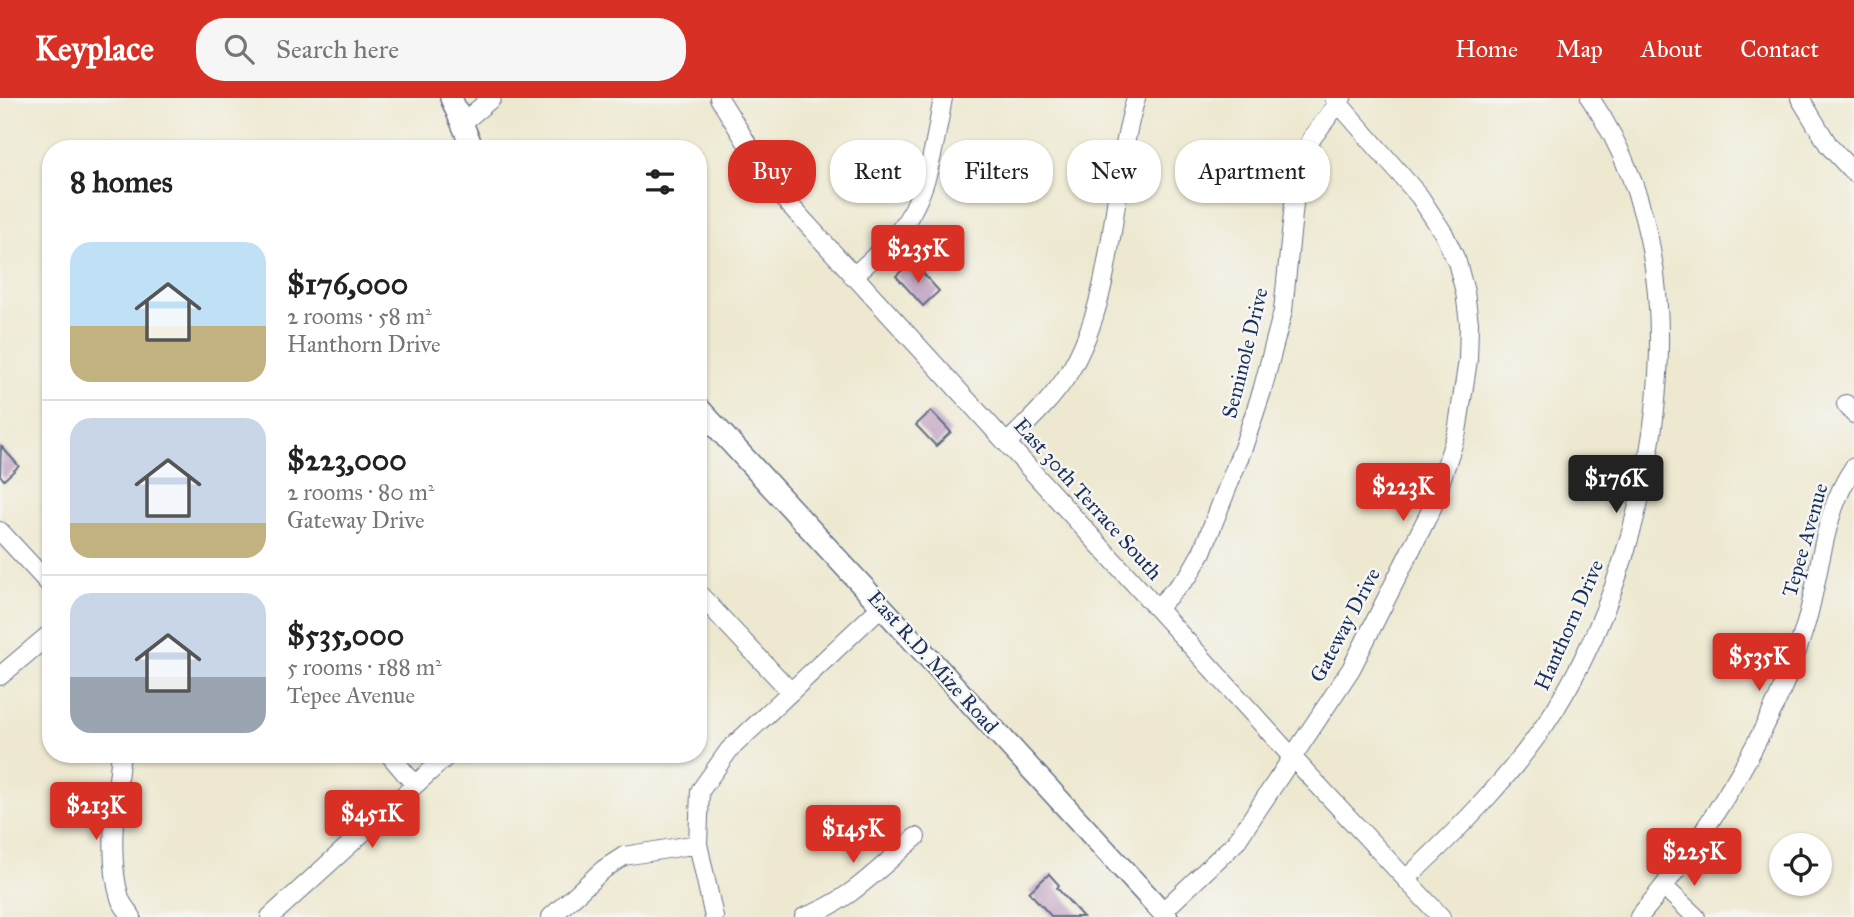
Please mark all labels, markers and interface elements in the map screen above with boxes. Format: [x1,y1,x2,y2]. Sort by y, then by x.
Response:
search box [196,18,686,81]
text: Keyplace [35,29,154,69]
icon: search [220,30,258,68]
text: Search here [276,33,399,65]
text: Home [1455,34,1518,64]
text: Map [1556,34,1603,64]
text: About [1641,34,1702,64]
text: Contact [1740,34,1819,64]
chip: Buy [728,140,816,203]
chip: Rent [830,140,926,203]
chip: Filters [940,140,1053,203]
chip: New [1067,140,1161,203]
chip: Apartment [1175,140,1330,203]
icon: filters [641,163,679,201]
text: 8 homes [70,164,173,200]
pin: $235K [869,226,967,285]
text: $235K [887,234,949,262]
text: $176,000 [287,266,408,302]
icon: home [126,270,210,354]
street label: Seminole Drive [1216,285,1274,421]
text: 2 rooms · 58 m² [287,302,432,330]
text: Hanthorn Drive [287,330,441,358]
street label: East 30th Terrace South [1008,413,1168,586]
text: $223,000 [287,442,407,478]
icon: home [126,446,210,530]
pin: $176K [1567,456,1665,515]
pin: $223K [1354,464,1452,523]
text: $176K [1584,464,1648,492]
text: $223K [1372,472,1434,500]
text: 2 rooms · 80 m² [287,478,434,506]
street label: Tepee Avenue [1776,480,1834,600]
text: Gateway Drive [287,506,425,534]
street label: Hanthorn Drive [1529,555,1610,694]
street label: Gateway Drive [1304,563,1386,687]
street label: East R.D. Mize Road [862,585,1004,739]
text: $535,000 [287,617,404,653]
icon: home [126,621,210,705]
pin: $535K [1710,634,1808,693]
text: $535K [1729,642,1789,670]
text: 5 rooms · 188 m² [287,653,442,681]
text: Tepee Avenue [287,681,415,709]
pin: $213K [47,782,145,842]
pin: $451K [323,790,421,850]
text: $213K [66,791,126,819]
text: $451K [341,799,403,827]
pin: $145K [804,806,902,865]
text: $145K [822,814,884,842]
pin: $225K [1645,828,1743,888]
map controls [1769,833,1832,896]
button: locate [1769,833,1832,896]
text: $225K [1662,837,1726,865]

